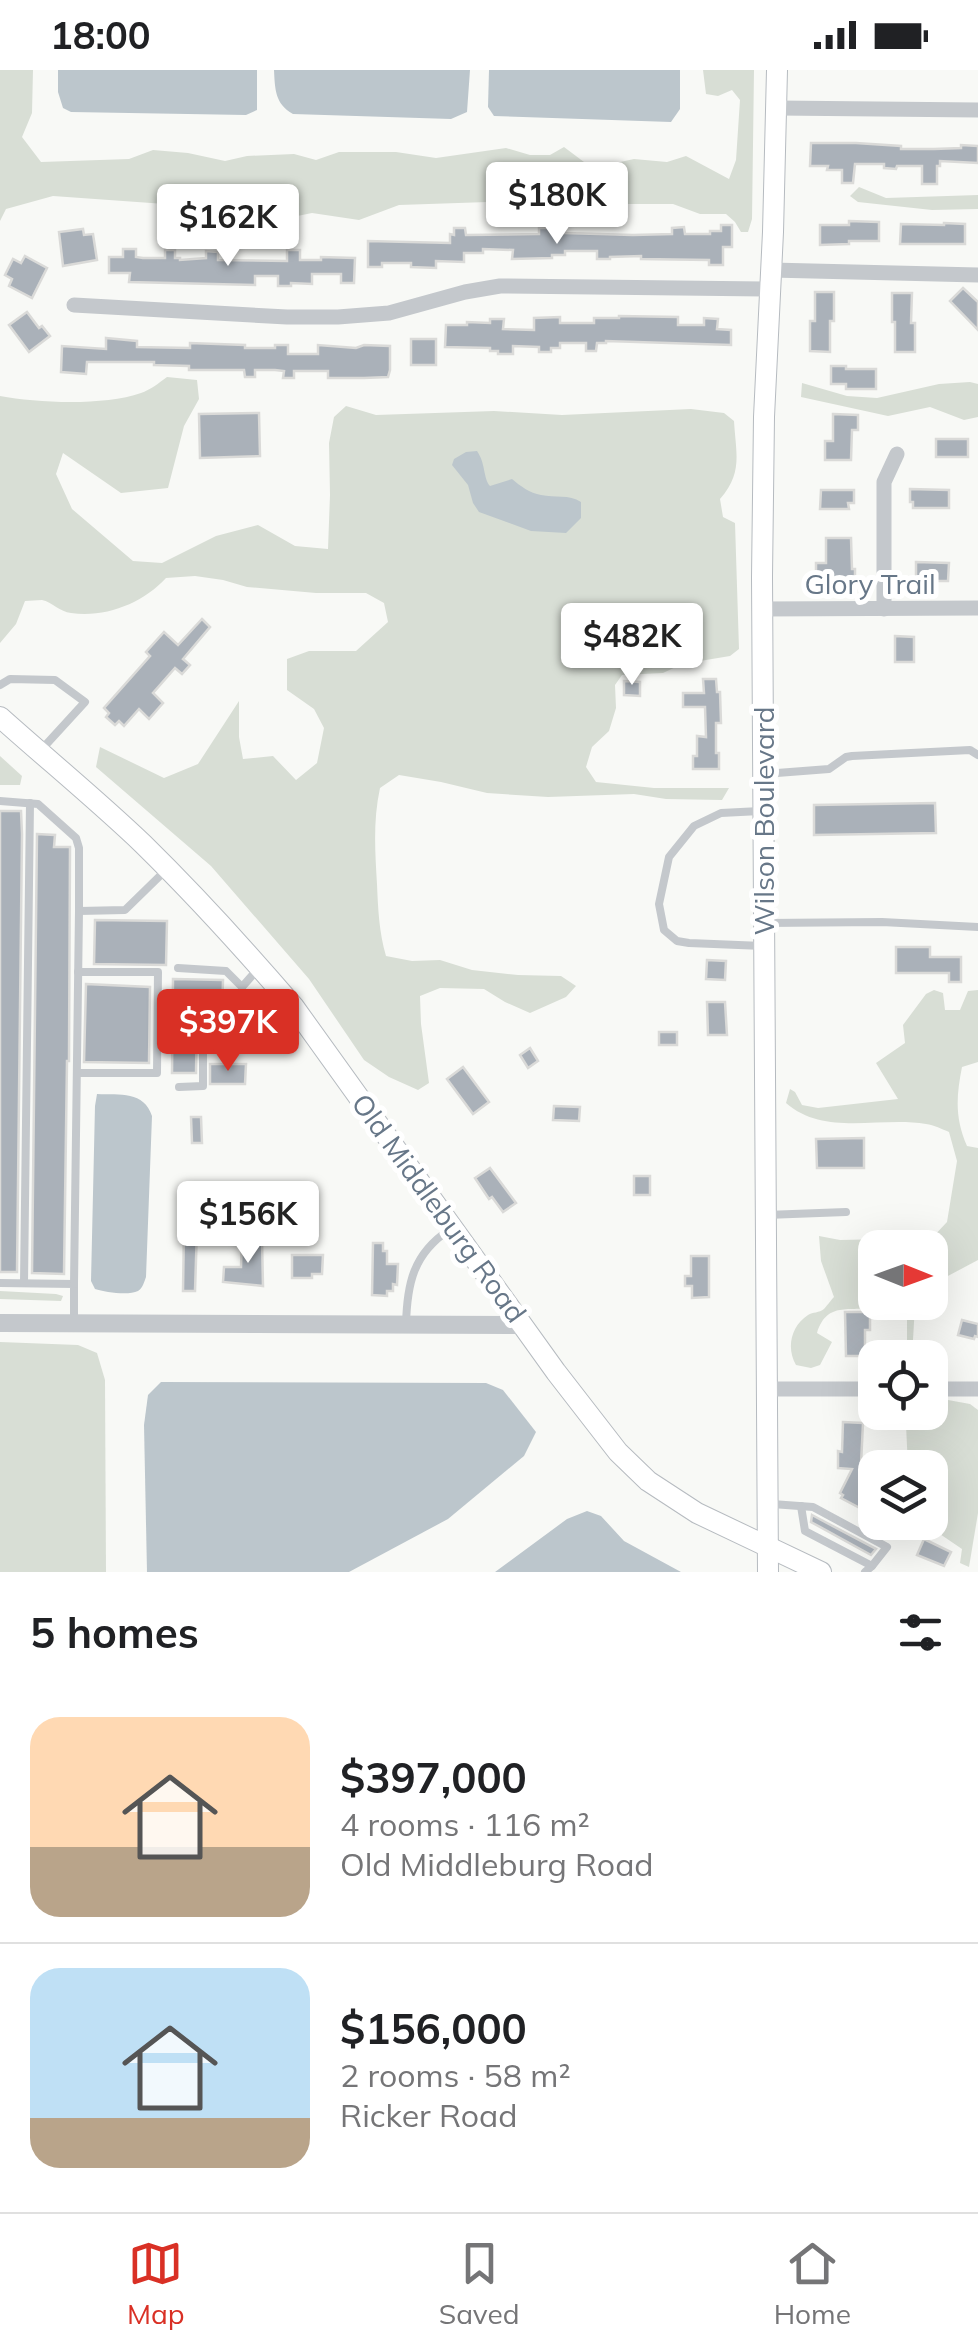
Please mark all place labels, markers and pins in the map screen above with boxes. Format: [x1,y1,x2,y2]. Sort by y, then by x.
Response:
pin: $180K [487,162,627,247]
pin: $162K [158,184,298,269]
pin: $482K [562,603,702,688]
pin: $397K [158,989,298,1074]
pin: $156K [178,1181,318,1266]

